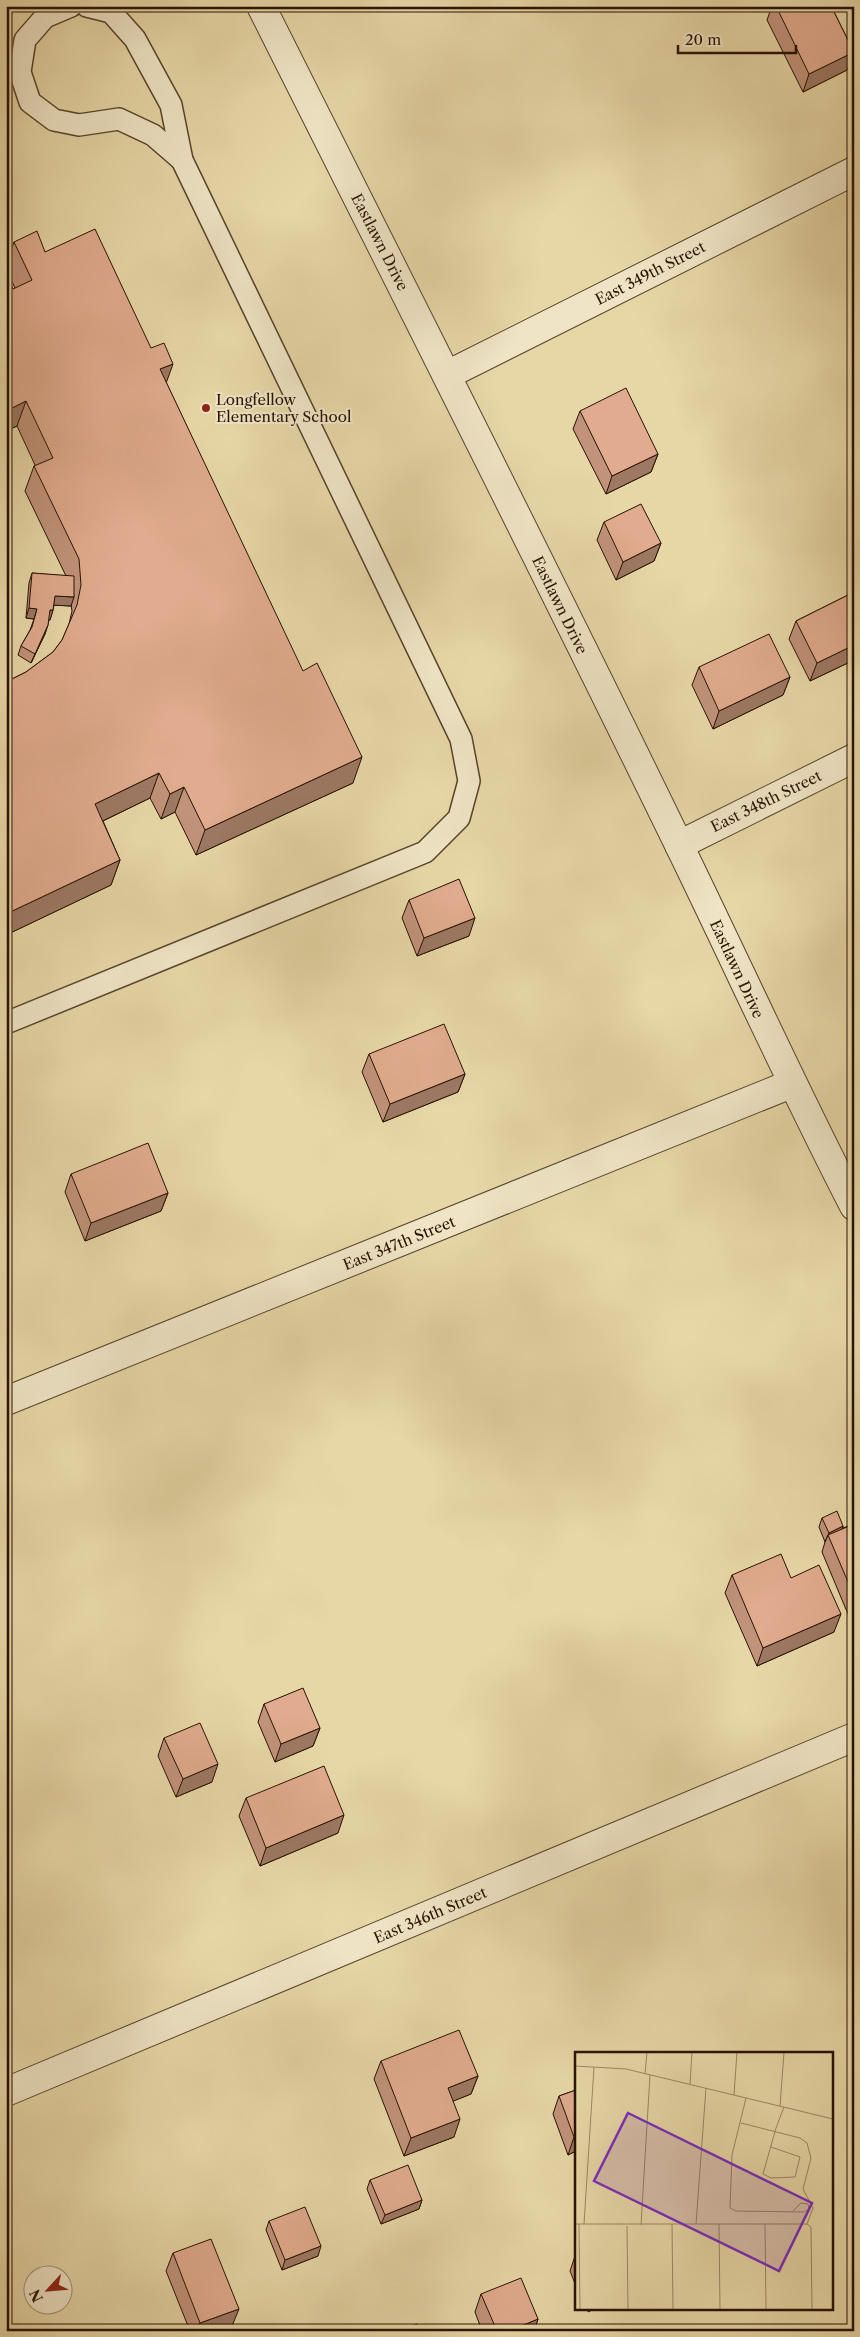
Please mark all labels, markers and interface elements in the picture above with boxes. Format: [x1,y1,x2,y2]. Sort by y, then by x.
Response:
scale bar [678,22,795,54]
text: 20 m [685,30,721,49]
street label: Eastlawn Drive [347,190,413,294]
street label: East 349th Street [592,237,709,309]
place label: Longfellow Elementary School [216,390,352,426]
marker: Longfellow Elementary School [200,402,212,414]
street label: Eastlawn Drive [528,553,592,657]
street label: East 348th Street [707,766,825,836]
street label: Eastlawn Drive [706,917,768,1021]
street label: East 347th Street [340,1212,459,1274]
street label: East 346th Street [371,1882,490,1947]
inset map [575,2052,832,2310]
north arrow [22,2264,72,2314]
text: N [26,2286,47,2305]

